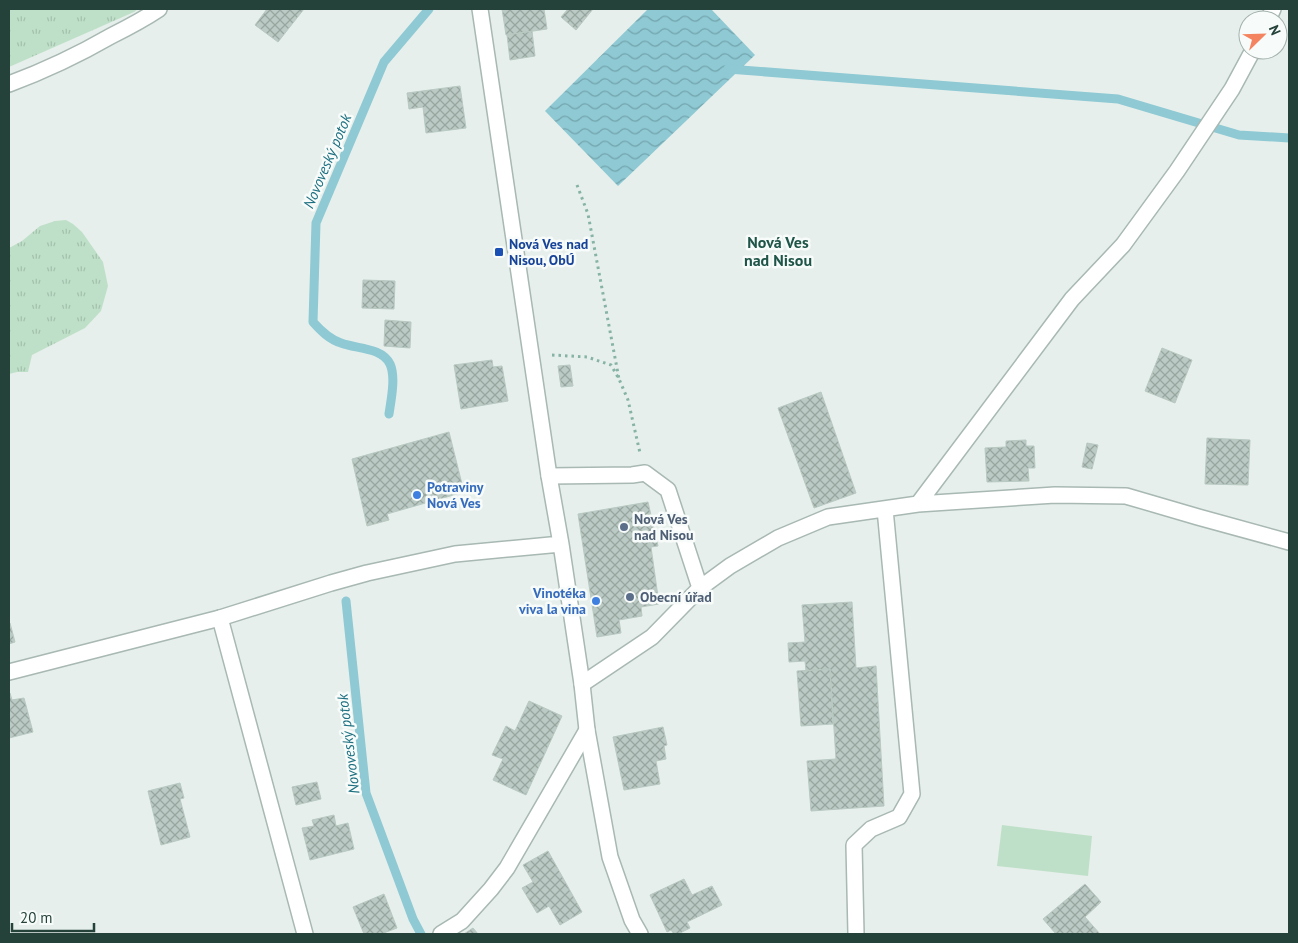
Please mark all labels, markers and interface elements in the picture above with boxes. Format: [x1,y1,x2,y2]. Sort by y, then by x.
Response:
north arrow [1238,10,1288,60]
text: N [1265,22,1285,38]
water label: Novoveský potok [299,110,356,211]
district label: Nová Ves nad Nisou [744,232,812,270]
place label: Nová Ves nad Nisou, ObÚ [509,235,588,269]
marker: Nová Ves nad Nisou, ObÚ [493,246,505,258]
place label: Potraviny Nová Ves [427,478,484,512]
marker: Potraviny Nová Ves [411,489,423,501]
place label: Nová Ves nad Nisou [634,510,694,544]
marker: Nová Ves nad Nisou [618,521,630,533]
place label: Vinotéka viva la vina [518,584,586,618]
place label: Obecní úřad [640,588,712,606]
marker: Obecní úřad [624,591,636,603]
marker: Vinotéka viva la vina [590,595,602,607]
water label: Novoveský potok [332,692,364,795]
scale bar [12,900,95,932]
text: 20 m [20,908,53,927]

